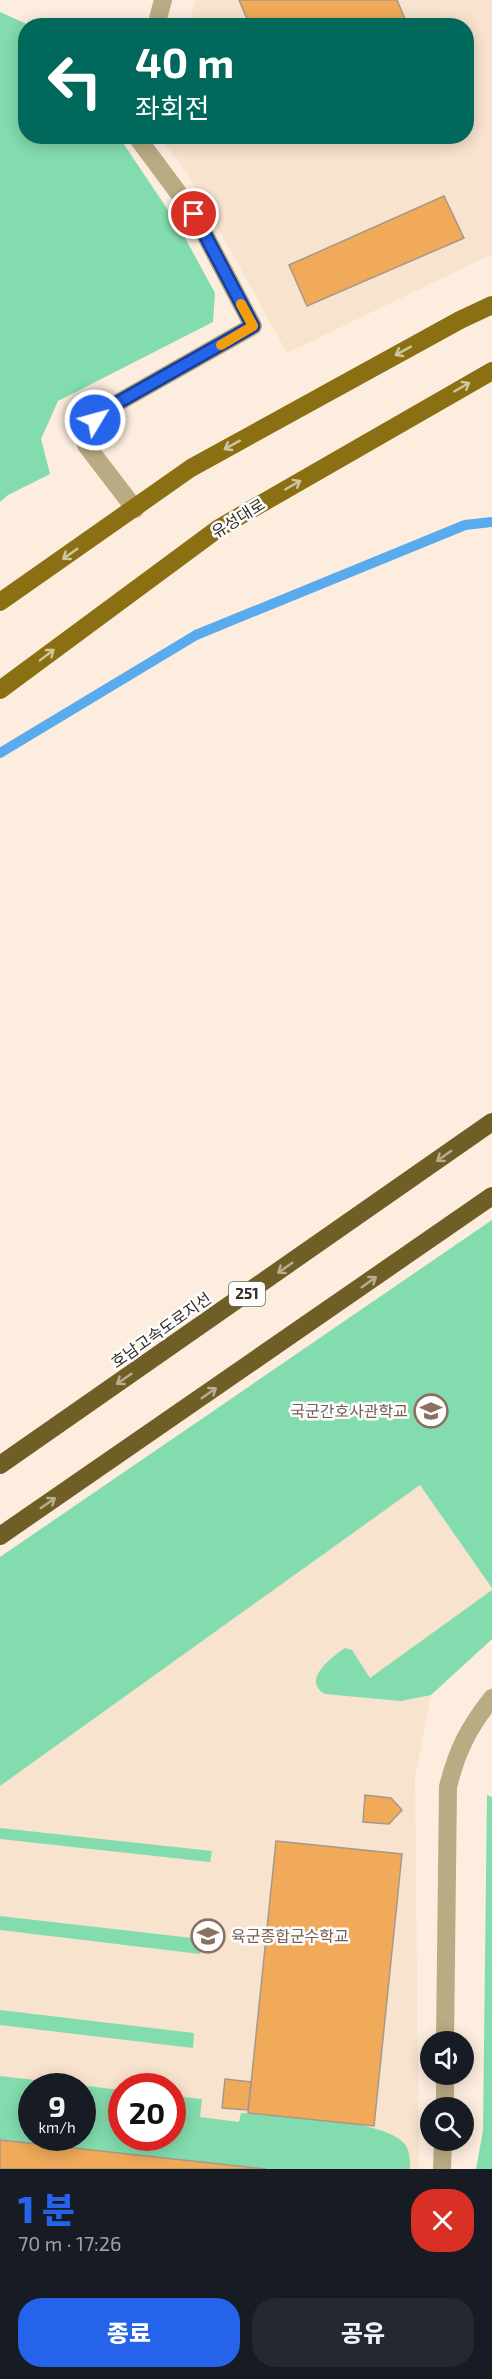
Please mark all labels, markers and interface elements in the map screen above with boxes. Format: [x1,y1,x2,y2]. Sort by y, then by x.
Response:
text: 40 m [135,36,234,86]
icon: left [36,42,114,120]
text: 좌회전 [135,91,210,123]
pin [168,188,219,239]
icon: arrive [177,197,210,230]
one-way arrow [395,346,412,358]
one-way arrow [453,380,470,392]
position arrow [63,388,127,452]
one-way arrow [224,439,241,451]
one-way arrow [284,478,301,490]
street label: 유성대로 [208,494,268,541]
one-way arrow [62,548,79,560]
one-way arrow [39,649,55,662]
one-way arrow [437,1150,453,1162]
one-way arrow [277,1262,293,1274]
one-way arrow [361,1276,377,1288]
road number: 251 [229,1282,265,1306]
street label: 호남고속도로지선 [107,1288,214,1371]
one-way arrow [117,1373,133,1385]
one-way arrow [200,1387,216,1399]
school or university icon: 국군간호사관학교 [413,1393,449,1429]
place label: 국군간호사관학교 [290,1401,408,1420]
one-way arrow [40,1497,56,1509]
school or university icon: 육군종합군수학교 [190,1918,226,1954]
place label: 육군종합군수학교 [231,1926,349,1945]
map controls [420,2031,474,2151]
button: sound [420,2031,474,2085]
speed limit sign: 20 [108,2073,186,2151]
text: 9 [48,2087,66,2123]
button: search [420,2097,474,2151]
text: km/h [38,2118,76,2136]
text: 1 분 [18,2187,75,2230]
button: close [411,2189,474,2252]
text: 70 m · 17:26 [18,2231,122,2255]
button: 종료 [18,2298,240,2367]
button: 공유 [252,2298,474,2367]

